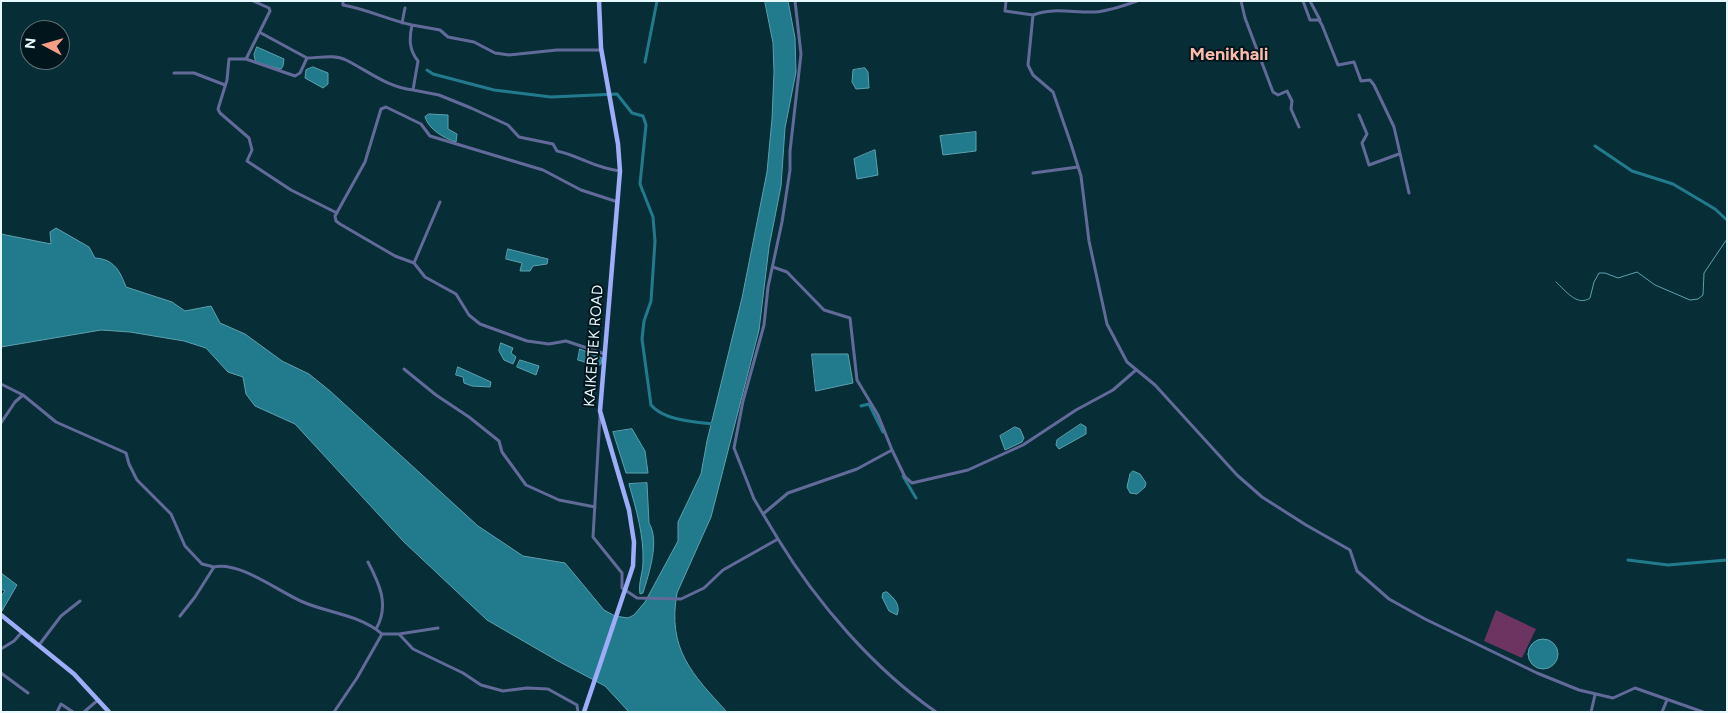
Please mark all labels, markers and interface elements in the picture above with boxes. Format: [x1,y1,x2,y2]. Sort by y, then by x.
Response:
north arrow [20,20,70,70]
text: N [22,37,40,50]
district label: Menikhali [1189,44,1269,66]
street label: KAIKERTEK ROAD [581,284,607,408]

